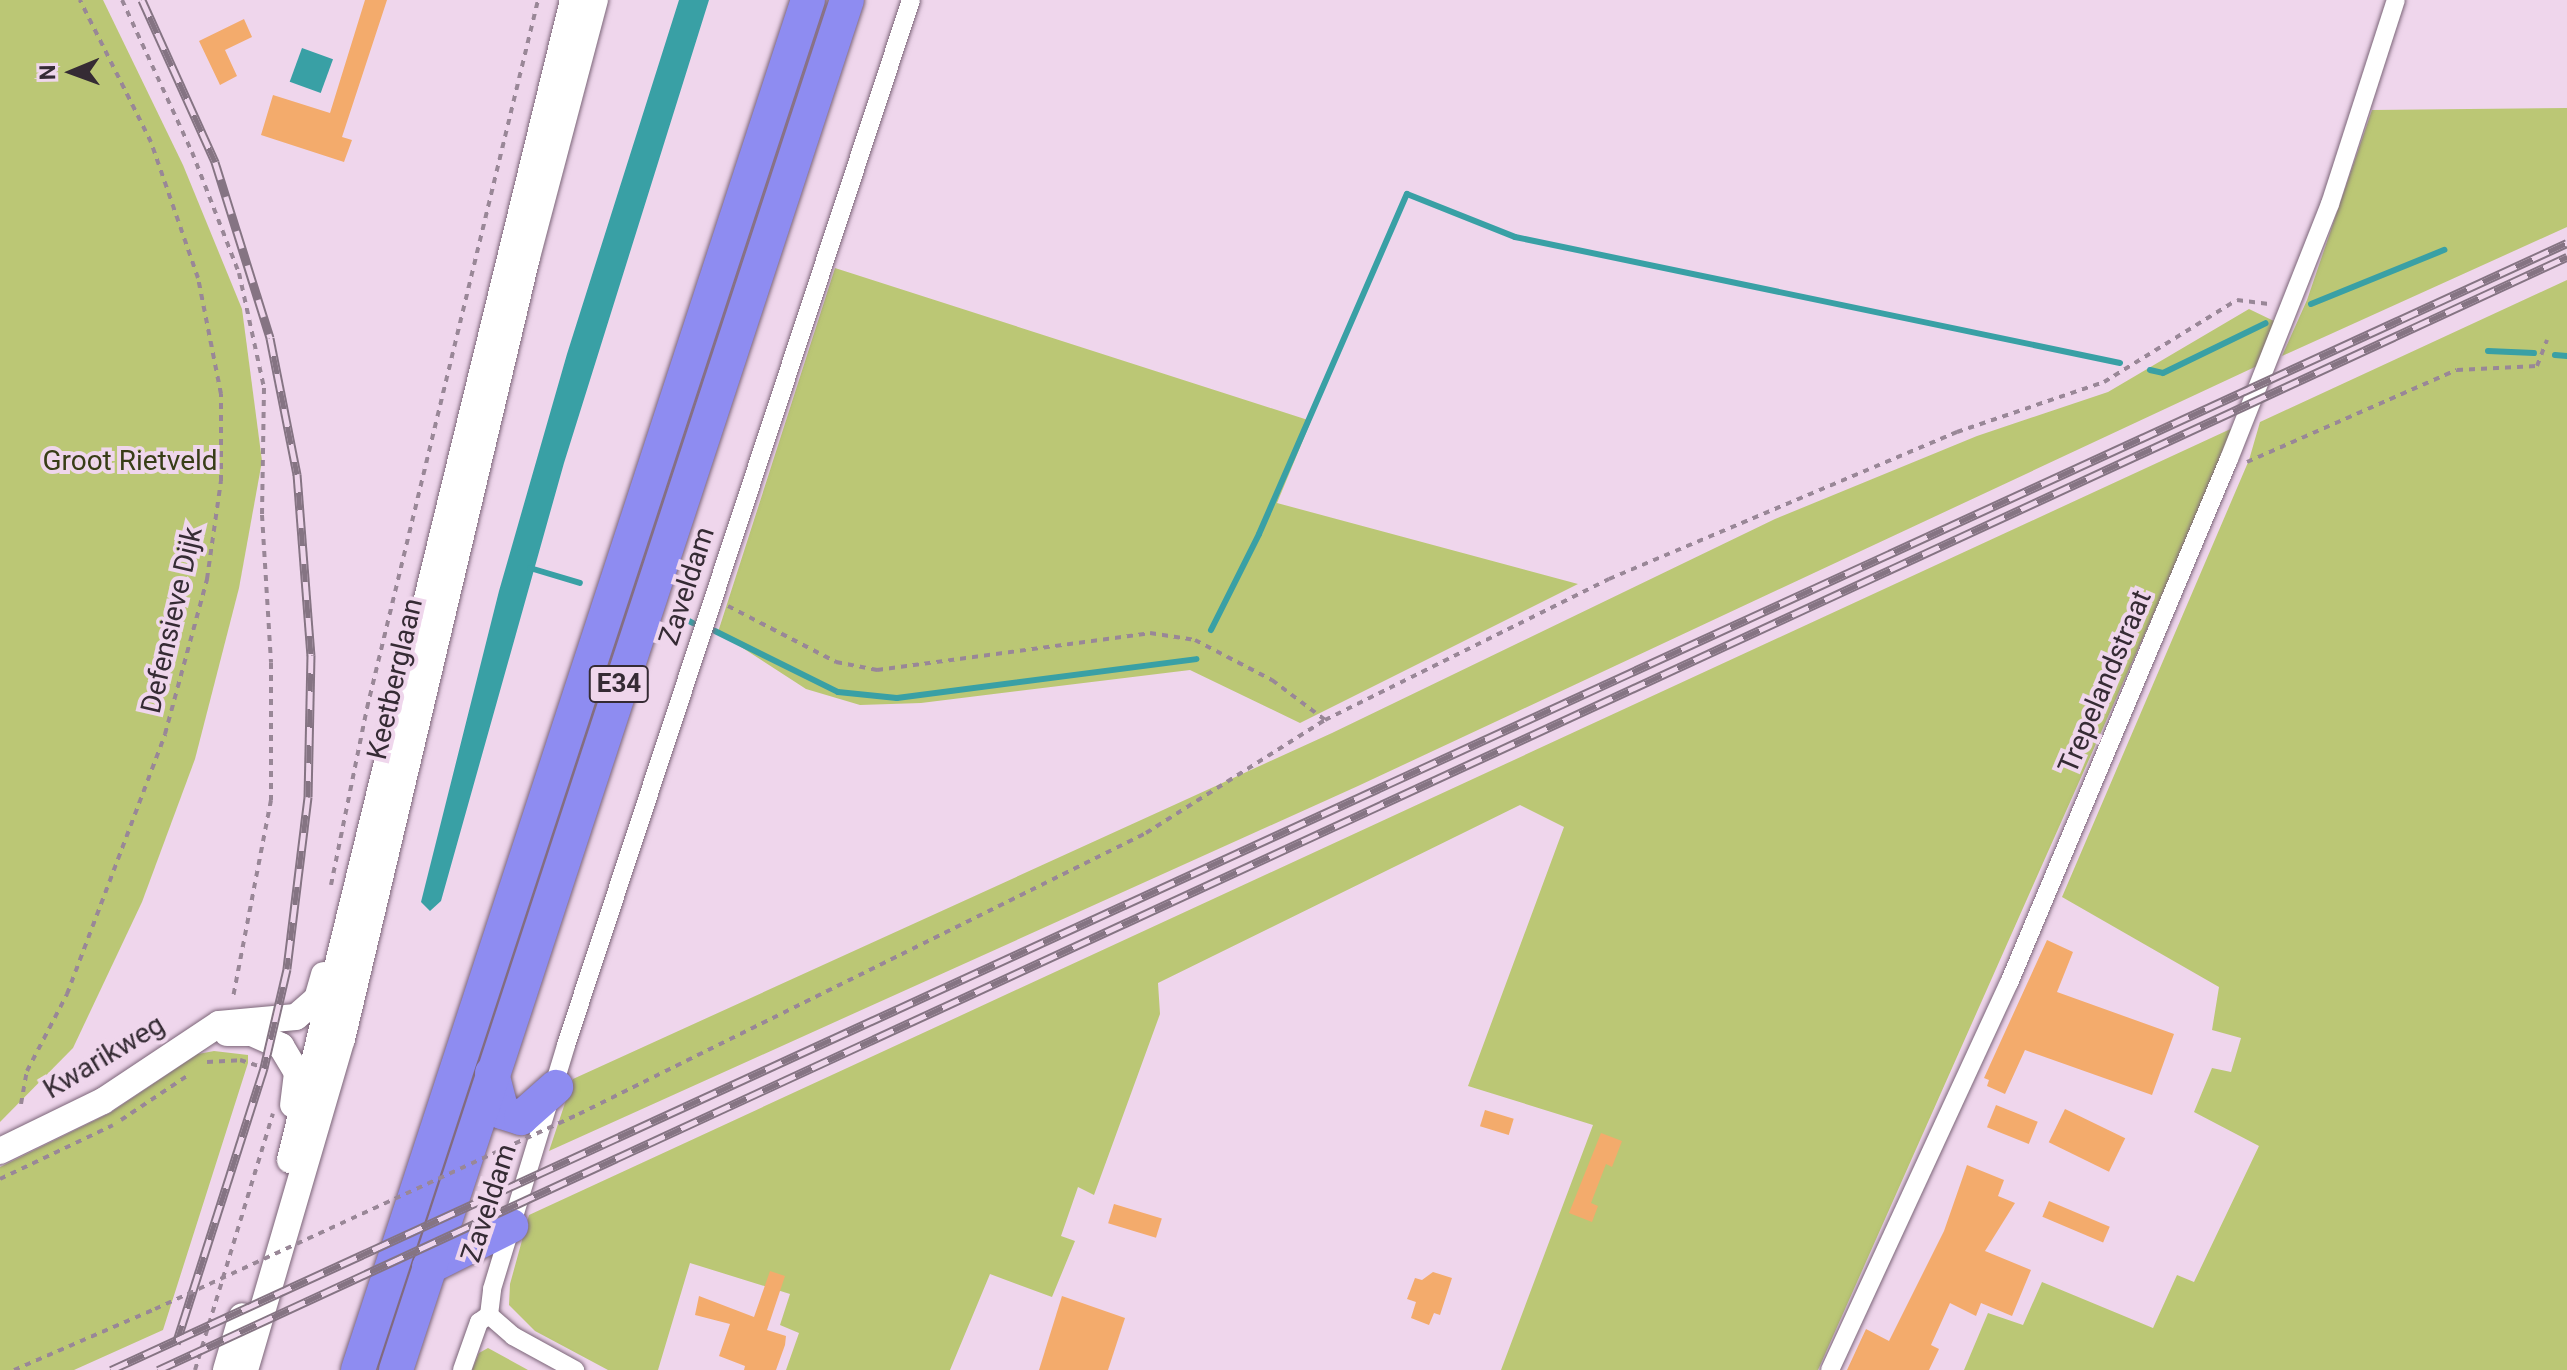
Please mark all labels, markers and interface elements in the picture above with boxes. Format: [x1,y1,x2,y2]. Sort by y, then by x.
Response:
north arrow [32,32,112,112]
text: N [35,64,60,80]
park label: Groot Rietveld [42,444,218,478]
street label: Zaveldam [652,523,722,649]
street label: Defensieve Dijk [134,524,210,716]
street label: Trepelandstraat [2051,585,2159,779]
street label: Keetberglaan [360,595,430,763]
road number: E34 [587,662,651,706]
street label: Kwarikweg [37,1008,171,1106]
street label: Zaveldam [454,1140,524,1266]

